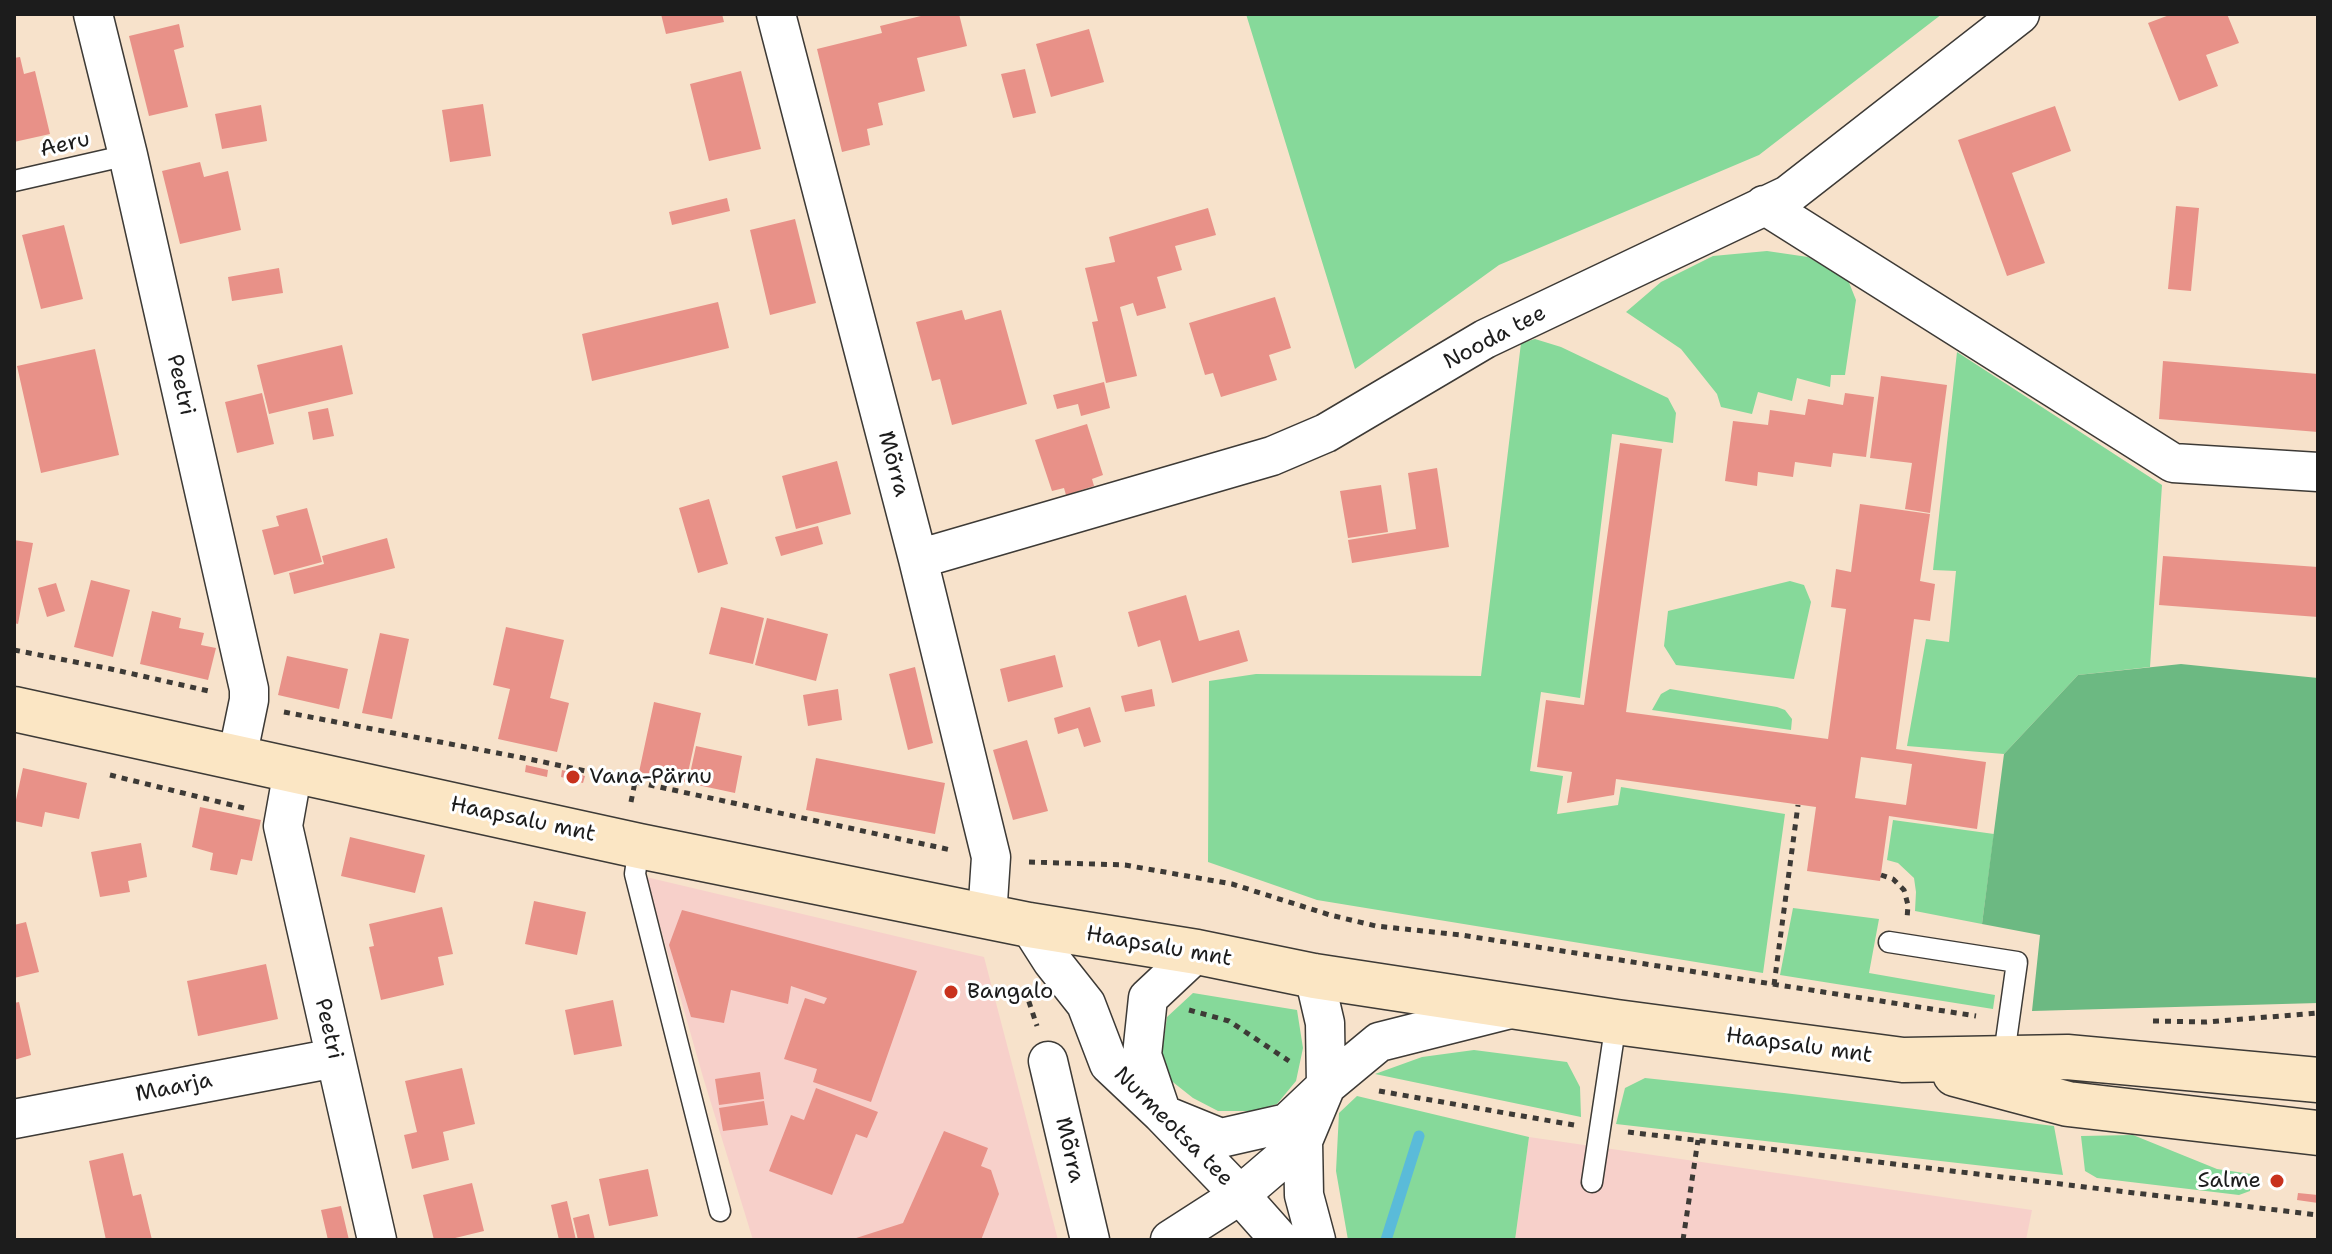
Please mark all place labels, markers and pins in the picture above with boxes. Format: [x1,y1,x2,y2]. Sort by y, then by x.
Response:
place label: Vana-Pärnu [589,764,712,790]
marker: Vana-Pärnu [564,768,582,786]
place label: Bangalo [967,979,1053,1005]
marker: Bangalo [942,983,960,1001]
place label: Salme [2197,1168,2261,1194]
marker: Salme [2268,1172,2286,1190]

